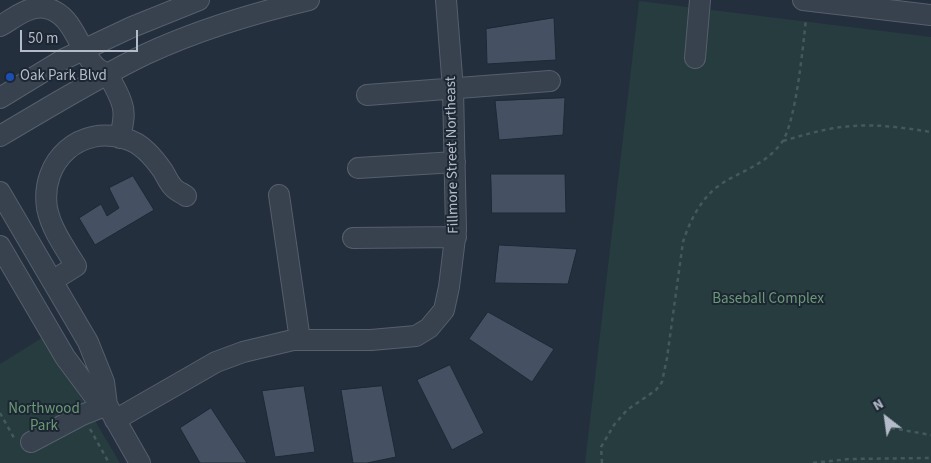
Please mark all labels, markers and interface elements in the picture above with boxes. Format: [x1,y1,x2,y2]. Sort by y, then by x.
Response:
scale bar [22,20,140,52]
text: 50 m [28,28,58,49]
place label: Oak Park Blvd [20,68,107,86]
marker: Oak Park Blvd [4,71,16,83]
street label: Fillmore Street Northeast [443,76,463,234]
park label: Baseball Complex [712,291,824,309]
north arrow [861,393,911,443]
text: N [869,394,888,416]
park label: Northwood Park [8,401,80,436]

